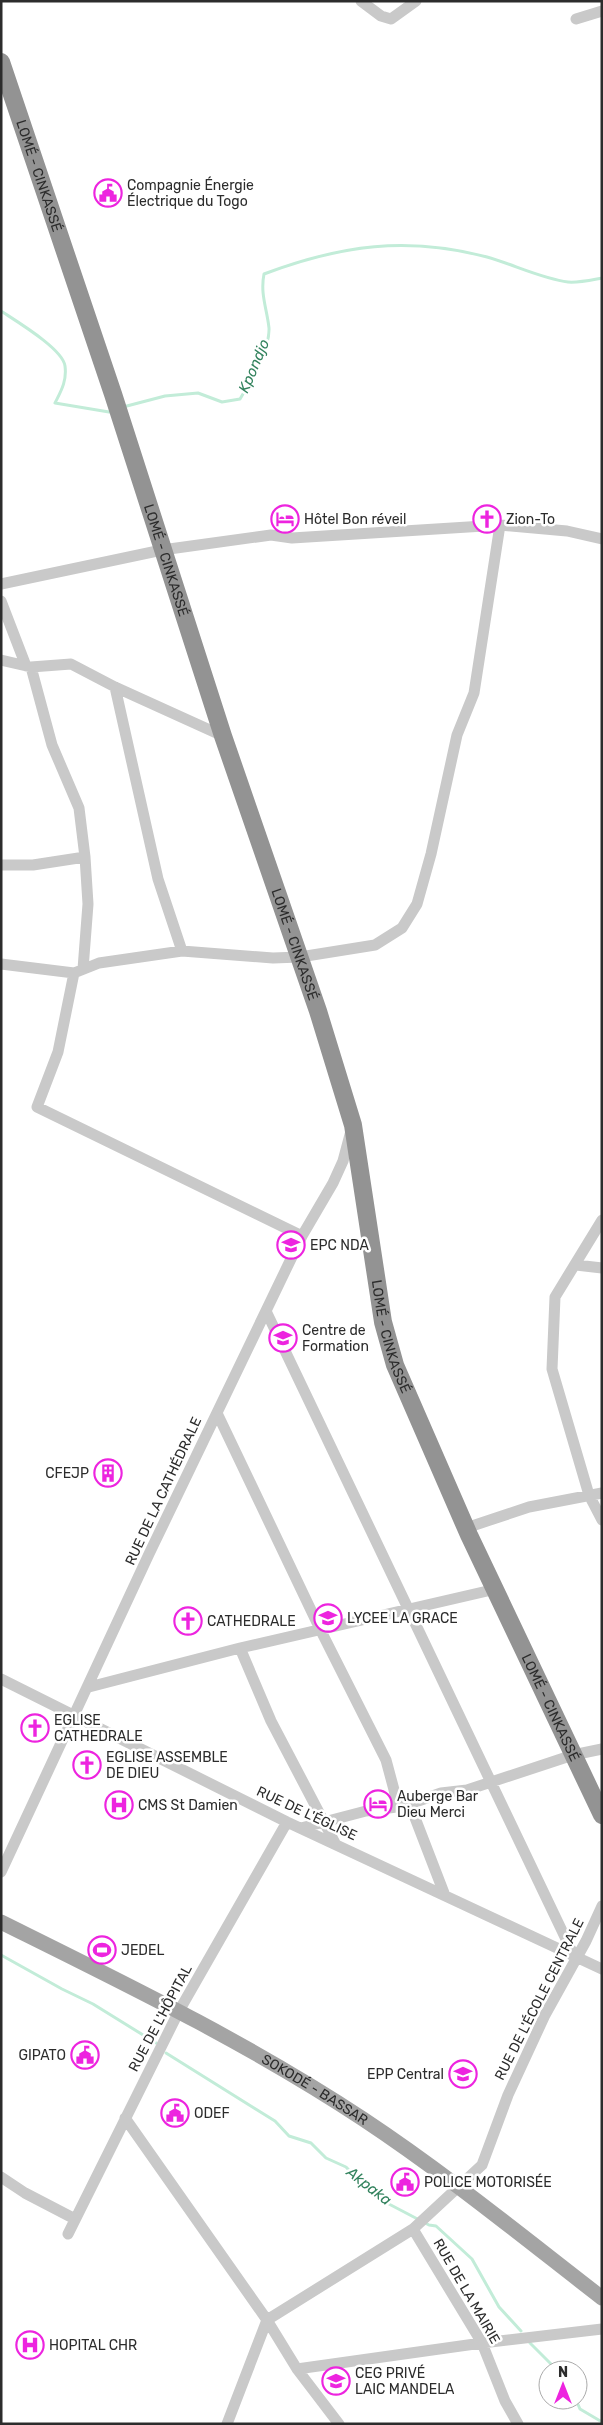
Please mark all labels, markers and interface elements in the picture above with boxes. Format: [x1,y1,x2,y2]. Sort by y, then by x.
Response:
street label: LOMÉ - CINKASSÉ [12,118,67,234]
place label: Compagnie Énergie Électrique du Togo [127,176,254,210]
public building icon: Compagnie Énergie Électrique du Togo [93,178,123,208]
water label: Kpondjo [235,336,274,396]
street label: LOMÉ - CINKASSÉ [140,502,193,619]
hotel icon: Hôtel Bon réveil [270,504,300,534]
church icon: Zion-To [472,504,502,534]
place label: Hôtel Bon réveil [304,511,406,528]
place label: Zion-To [506,511,555,528]
street label: LOMÉ - CINKASSÉ [267,886,323,1003]
school or university icon: EPC NDA [276,1230,306,1260]
place label: EPC NDA [310,1237,369,1254]
street label: LOMÉ - CINKASSÉ [368,1279,415,1396]
place label: Centre de Formation [302,1322,369,1355]
school or university icon: Centre de Formation [268,1323,298,1353]
street label: RUE DE LA CATHÉDRALE [121,1414,205,1568]
building icon: CFEJP [93,1458,123,1488]
place label: CFEJP [45,1465,89,1482]
school or university icon: LYCEE LA GRACE [313,1603,343,1633]
church icon: CATHEDRALE [173,1606,203,1636]
place label: LYCEE LA GRACE [347,1610,458,1627]
place label: CATHEDRALE [207,1613,296,1630]
street label: LOMÉ - CINKASSÉ [518,1651,584,1764]
place label: EGLISE CATHEDRALE [54,1712,143,1745]
church icon: EGLISE CATHEDRALE [20,1713,50,1743]
place label: EGLISE ASSEMBLE DE DIEU [106,1749,228,1782]
church icon: EGLISE ASSEMBLE DE DIEU [72,1750,102,1780]
street label: RUE DE L'ÉGLISE [254,1782,360,1844]
place label: Auberge Bar Dieu Merci [397,1788,479,1821]
hotel icon: Auberge Bar Dieu Merci [363,1789,393,1819]
hospital icon: CMS St Damien [104,1790,134,1820]
place label: CMS St Damien [138,1797,238,1814]
street label: RUE DE L'ÉCOLE CENTRALE [490,1915,588,2083]
sports icon: JEDEL [87,1935,117,1965]
place label: JEDEL [121,1942,164,1959]
street label: RUE DE L'HÔPITAL [124,1961,196,2075]
public building icon: GIPATO [70,2040,100,2070]
place label: GIPATO [19,2047,66,2064]
street label: SOKODÉ - BASSAR [259,2051,371,2129]
school or university icon: EPP Central [448,2059,478,2089]
place label: EPP Central [367,2066,444,2083]
public building icon: ODEF [160,2098,190,2128]
place label: ODEF [194,2105,230,2122]
water label: Akpaka [342,2162,395,2209]
public building icon: POLICE MOTORISÉE [390,2167,420,2197]
place label: POLICE MOTORISÉE [424,2173,552,2191]
street label: RUE DE LA MAIRIE [430,2236,504,2347]
hospital icon: HOPITAL CHR [15,2330,45,2360]
place label: HOPITAL CHR [49,2337,137,2354]
north arrow [538,2360,588,2410]
place label: CEG PRIVÉ LAIC MANDELA [355,2364,455,2398]
text: N [558,2364,568,2381]
school or university icon: CEG PRIVÉ LAIC MANDELA [321,2366,351,2396]

